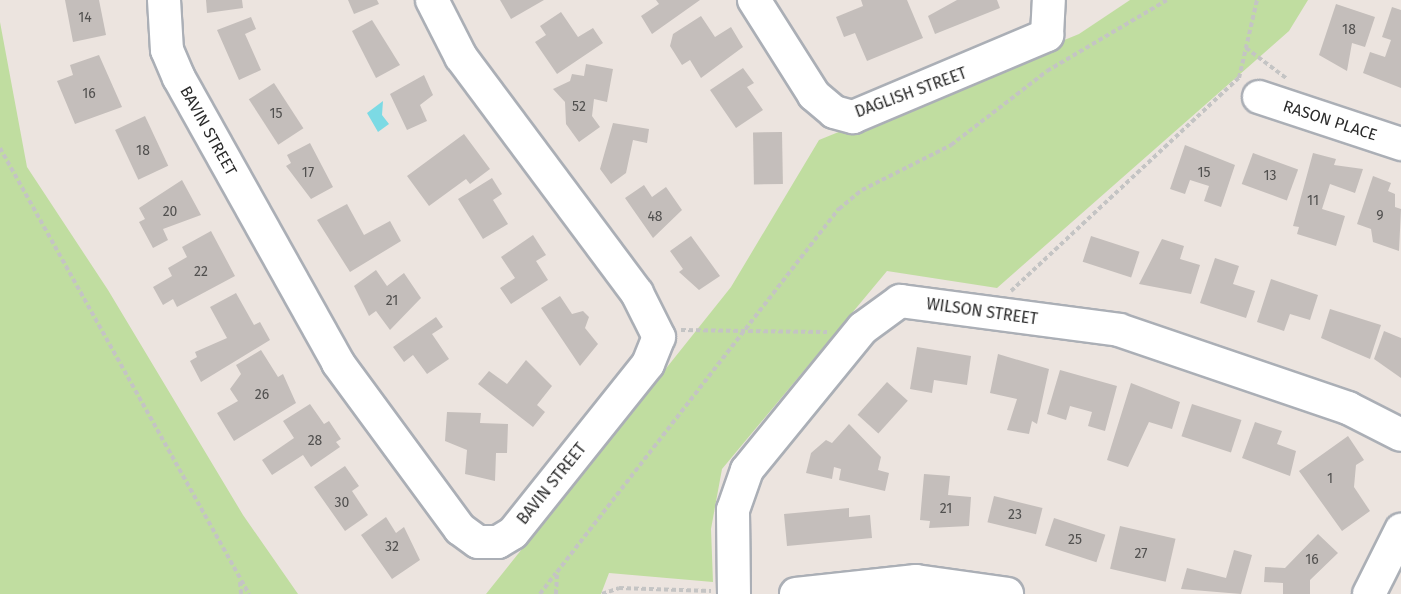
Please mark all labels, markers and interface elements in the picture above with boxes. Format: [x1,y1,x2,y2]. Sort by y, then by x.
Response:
house number: 14 [78,10,92,26]
house number: 18 [1342,22,1356,38]
street label: DAGLISH STREET [853,64,969,122]
street label: BAVIN STREET [176,83,240,179]
house number: 16 [82,86,96,102]
street label: RASON PLACE [1281,97,1379,145]
house number: 52 [572,99,586,115]
house number: 15 [269,106,283,122]
house number: 18 [136,143,150,159]
house number: 17 [302,165,314,181]
house number: 15 [1197,165,1211,181]
house number: 13 [1263,168,1277,184]
house number: 11 [1307,193,1319,209]
house number: 20 [163,204,177,220]
house number: 9 [1376,208,1384,224]
house number: 48 [647,209,663,225]
house number: 22 [194,264,208,280]
house number: 21 [386,293,398,309]
street label: WILSON STREET [925,295,1039,329]
house number: 26 [255,387,269,403]
house number: 28 [308,433,322,449]
street label: BAVIN STREET [513,439,591,529]
house number: 1 [1327,471,1333,487]
house number: 30 [335,495,349,511]
house number: 21 [940,501,952,517]
house number: 23 [1008,507,1022,523]
house number: 25 [1068,532,1082,548]
house number: 32 [385,539,399,555]
house number: 27 [1134,546,1148,562]
house number: 16 [1305,552,1319,568]

